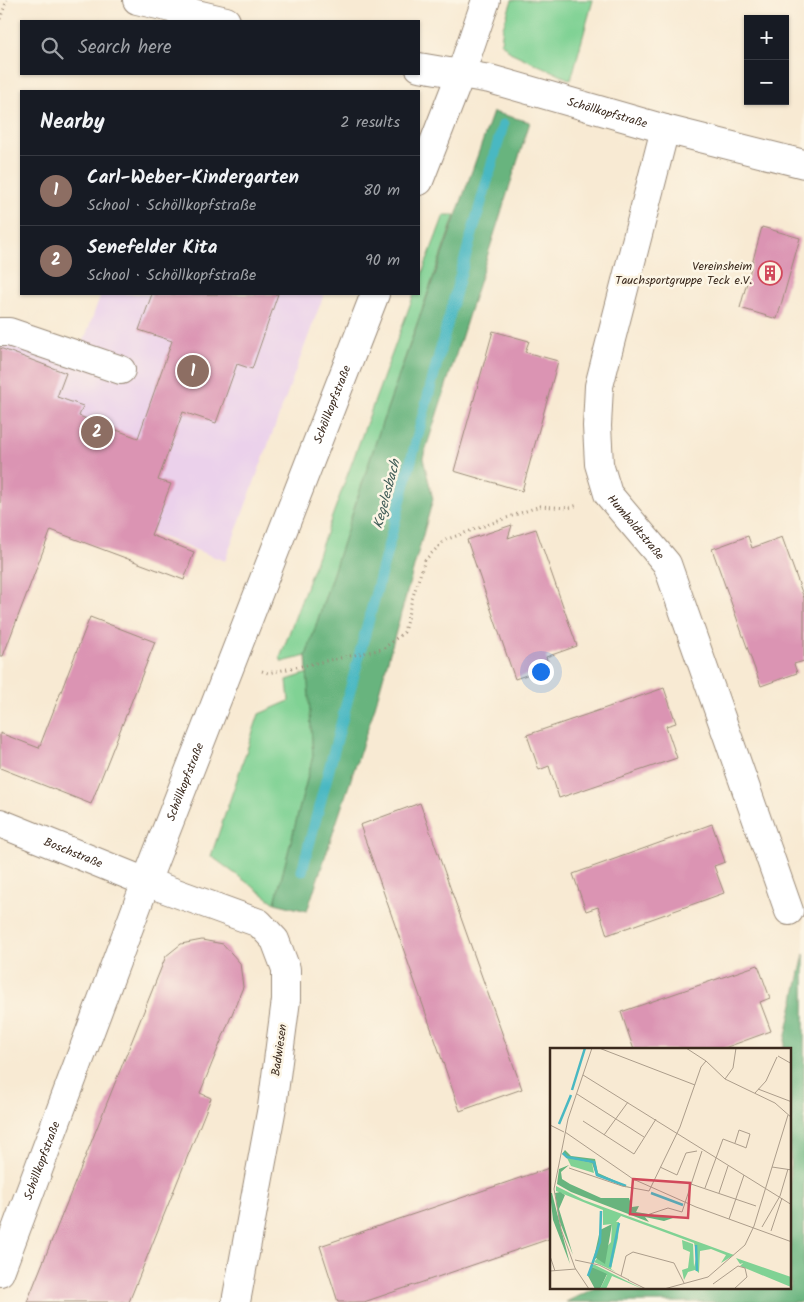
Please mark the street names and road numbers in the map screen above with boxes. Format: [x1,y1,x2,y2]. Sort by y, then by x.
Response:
street label: Schöllkopfstraße [565,93,650,134]
street label: Schöllkopfstraße [309,362,357,447]
street label: Humboldtstraße [602,490,669,565]
street label: Schöllkopfstraße [162,739,210,824]
street label: Boschstraße [41,833,106,874]
street label: Badwiesen [266,1023,293,1077]
street label: Schöllkopfstraße [19,1118,66,1203]

